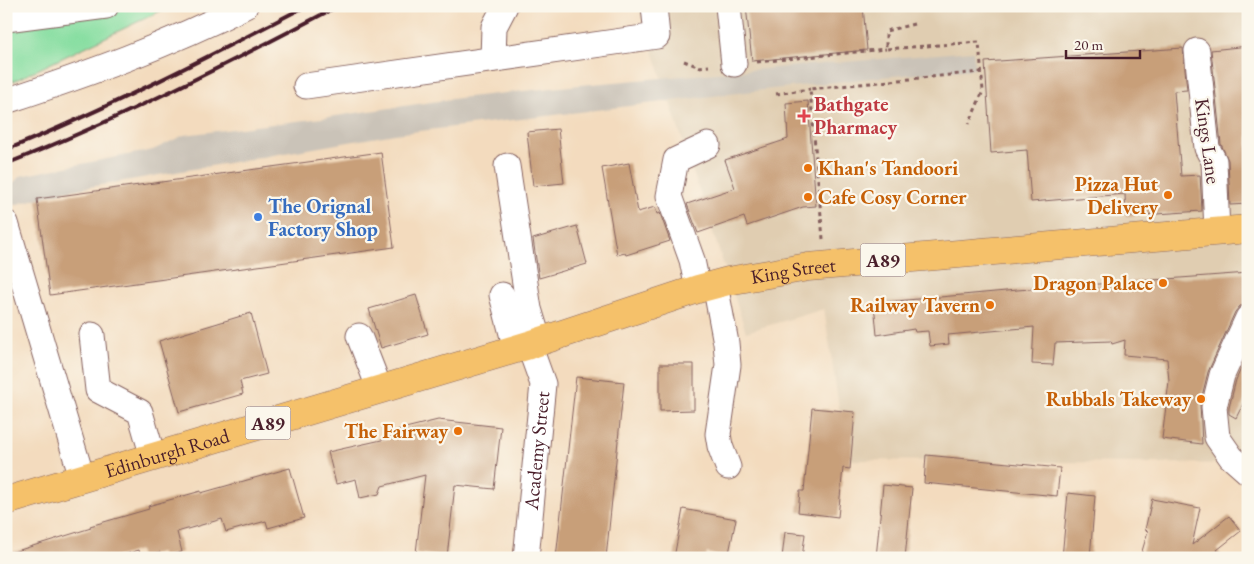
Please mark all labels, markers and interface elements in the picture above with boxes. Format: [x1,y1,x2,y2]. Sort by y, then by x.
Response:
scale bar [1066,28,1140,60]
text: 20 m [1074,35,1103,54]
place label: Bathgate Pharmacy [814,91,897,140]
street label: Kings Lane [1189,96,1227,186]
marker: Bathgate Pharmacy [798,110,810,122]
place label: Khan's Tandoori [818,155,958,181]
marker: Khan's Tandoori [802,162,814,174]
place label: Pizza Hut Delivery [1075,171,1158,220]
place label: Cafe Cosy Corner [818,184,967,210]
marker: Pizza Hut Delivery [1162,189,1174,201]
marker: Cafe Cosy Corner [802,191,814,203]
place label: The Orignal Factory Shop [268,193,378,242]
marker: The Orignal Factory Shop [252,211,264,223]
road number: A89 [860,244,906,276]
street label: King Street [749,252,838,290]
place label: Dragon Palace [1033,270,1153,296]
marker: Dragon Palace [1157,277,1169,289]
place label: Railway Tavern [850,292,980,318]
marker: Railway Tavern [984,299,996,311]
place label: Rubbals Takeway [1046,386,1191,412]
street label: Academy Street [518,389,555,512]
marker: Rubbals Takeway [1195,393,1207,405]
road number: A89 [246,406,290,439]
place label: The Fairway [344,418,448,444]
street label: Edinburgh Road [102,422,233,484]
marker: The Fairway [452,425,464,437]

